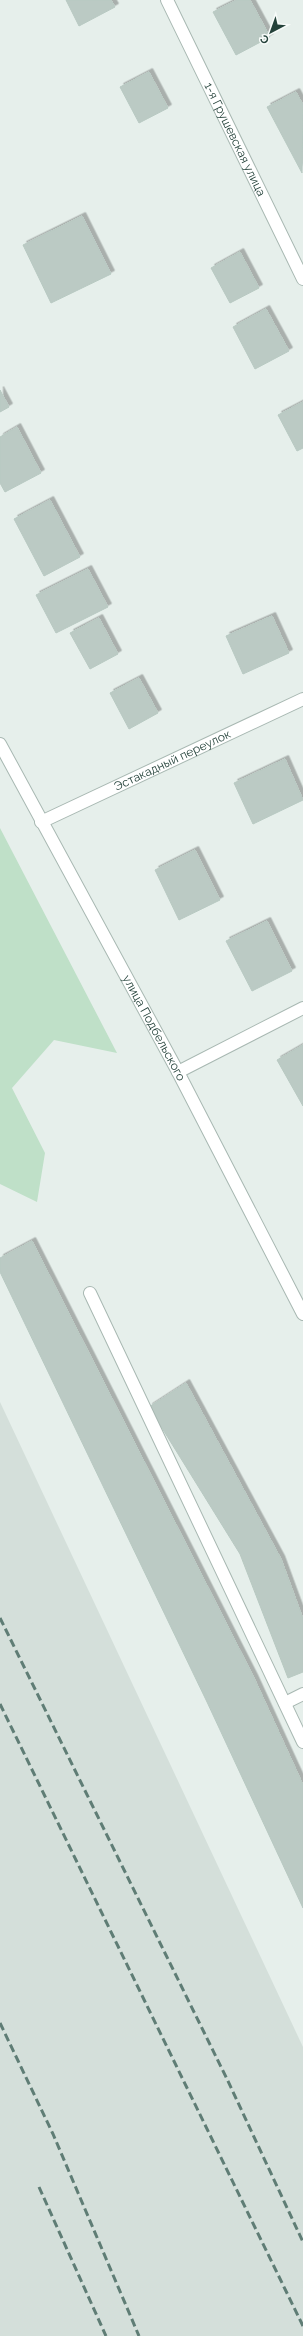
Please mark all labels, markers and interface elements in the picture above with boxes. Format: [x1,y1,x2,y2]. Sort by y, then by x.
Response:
north arrow [251,12,291,52]
text: С [257,31,272,47]
street label: 1-я Грушевская улица [201,80,269,198]
street label: Эстакадный переулок [112,727,233,794]
street label: улица Подбельского [120,973,188,1083]

